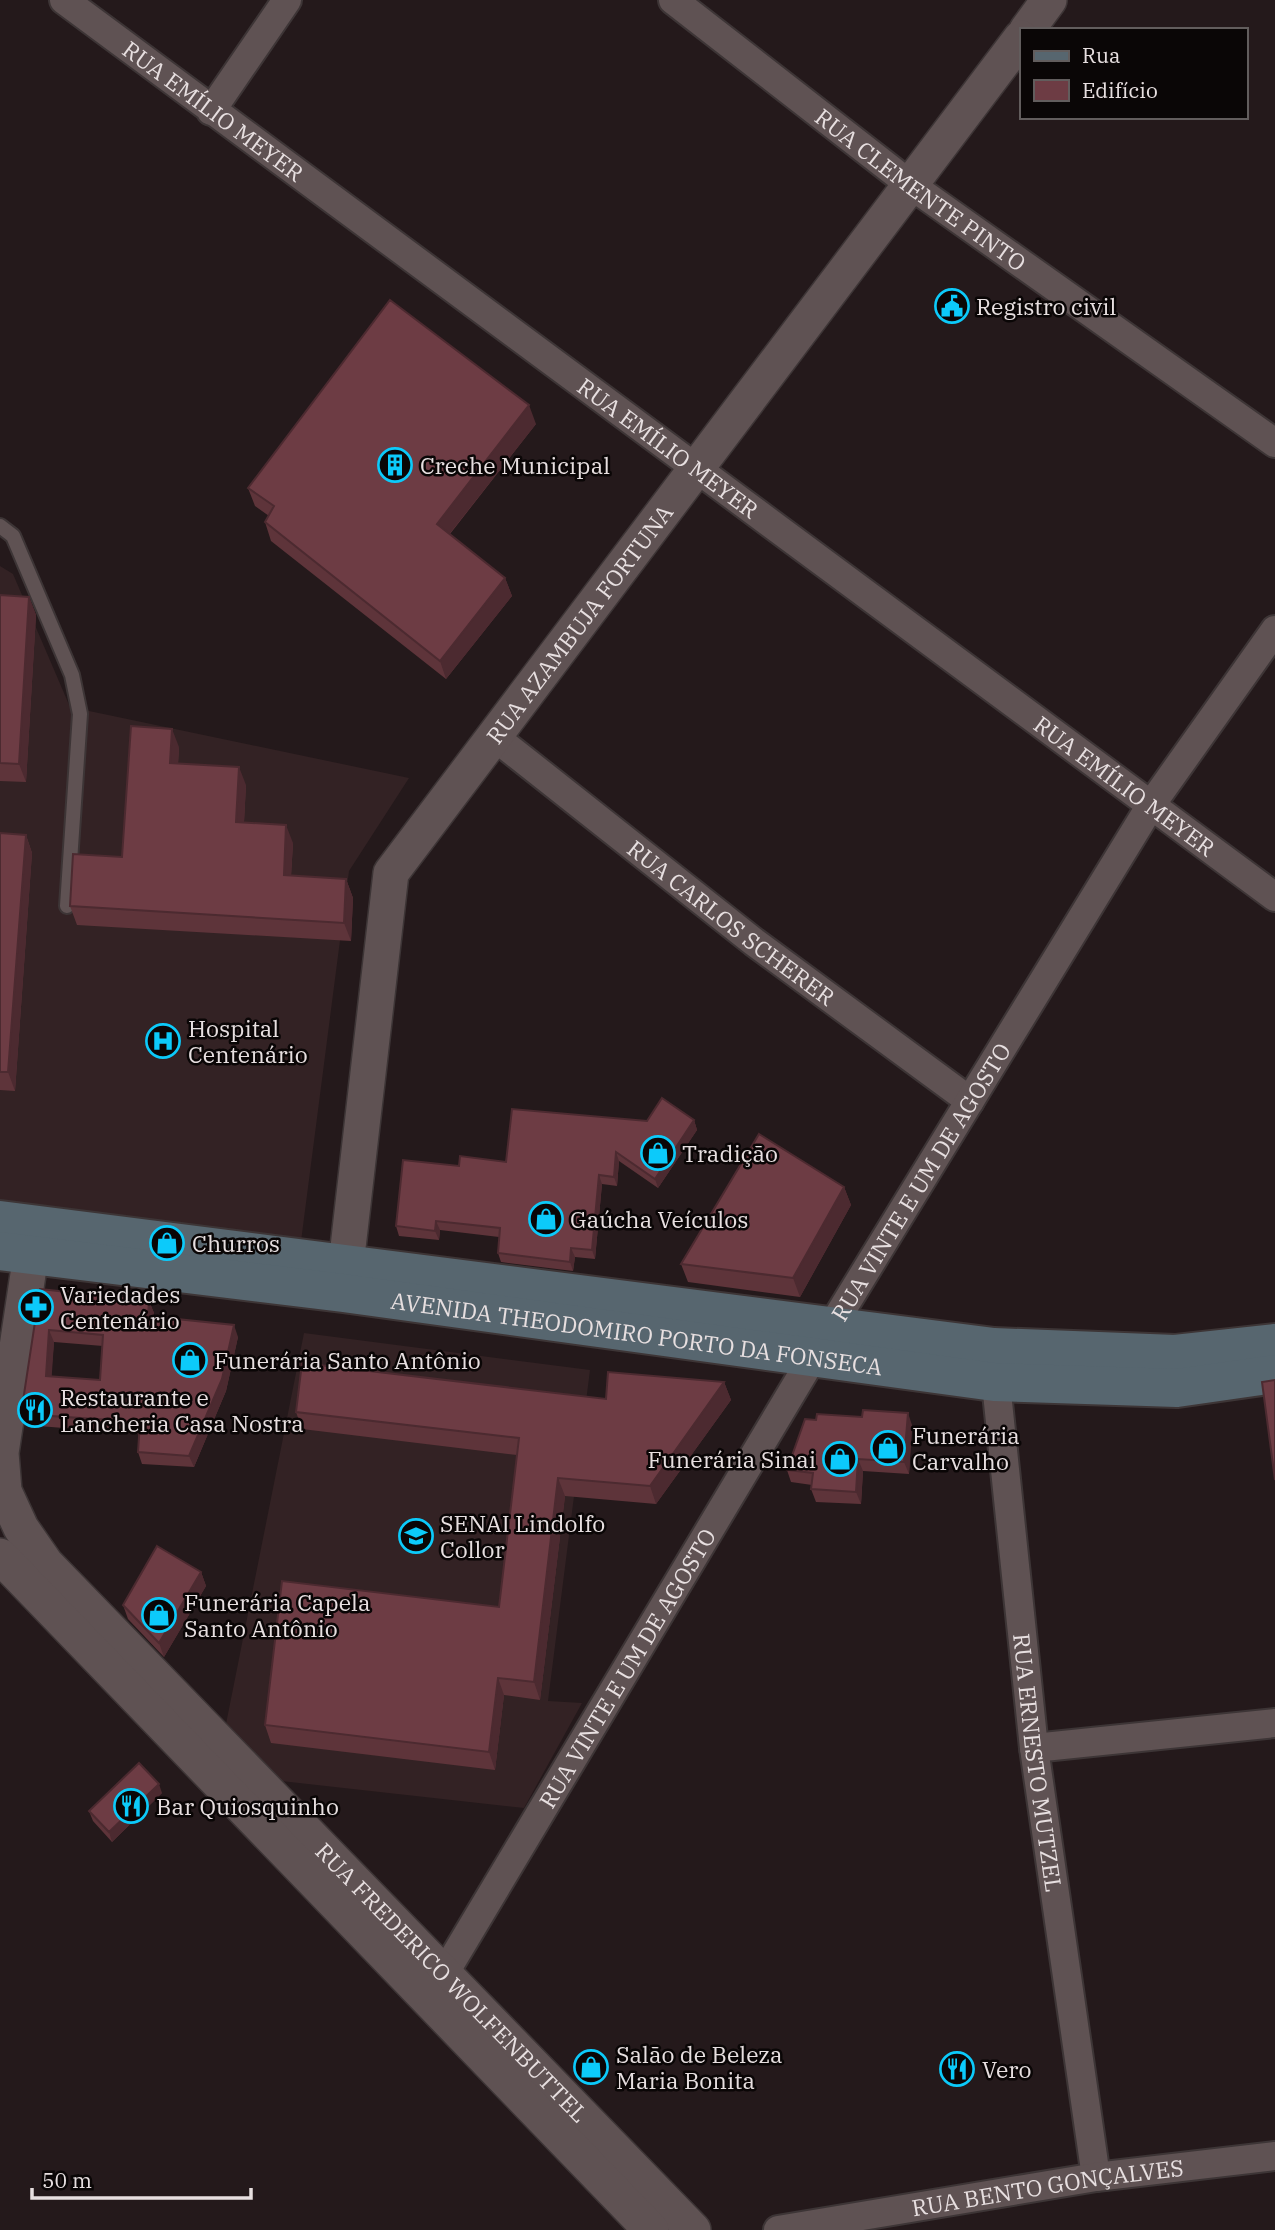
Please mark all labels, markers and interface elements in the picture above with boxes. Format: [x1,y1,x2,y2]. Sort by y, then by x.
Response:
legend [1020,28,1247,119]
street label: RUA EMÍLIO MEYER [117,34,310,188]
text: Rua [1082,41,1120,69]
text: Edifício [1082,76,1158,104]
street label: RUA CLEMENTE PINTO [809,101,1032,277]
public building icon: Registro civil [933,287,971,325]
place label: Registro civil [976,291,1117,321]
street label: RUA EMÍLIO MEYER [572,371,765,525]
building icon: Creche Municipal [376,446,414,484]
place label: Creche Municipal [420,450,610,480]
street label: RUA AZAMBUJA FORTUNA [479,498,679,750]
street label: RUA EMÍLIO MEYER [1028,709,1222,863]
street label: RUA CARLOS SCHERER [622,833,842,1012]
place label: Hospital Centenário [188,1013,308,1069]
hospital icon: Hospital Centenário [144,1022,182,1060]
street label: RUA VINTE E UM DE AGOSTO [824,1037,1017,1326]
shop icon: Tradição [639,1134,677,1172]
place label: Tradição [682,1138,778,1168]
shop icon: Gaúcha Veículos [527,1200,565,1238]
place label: Gaúcha Veículos [570,1204,748,1234]
shop icon: Churros [148,1224,186,1262]
place label: Churros [192,1228,280,1258]
place label: Variedades Centenário [60,1279,180,1335]
street label: AVENIDA THEODOMIRO PORTO DA FONSECA [389,1285,885,1382]
pharmacy icon: Variedades Centenário [17,1288,55,1326]
shop icon: Funerária Santo Antônio [171,1341,209,1379]
place label: Funerária Santo Antônio [214,1345,481,1375]
place label: Restaurante e Lancheria Casa Nostra [60,1382,304,1438]
restaurant icon: Restaurante e Lancheria Casa Nostra [16,1391,54,1429]
place label: Funerária Carvalho [912,1420,1020,1476]
shop icon: Funerária Carvalho [869,1429,907,1467]
shop icon: Funerária Sinai [821,1440,859,1478]
place label: Funerária Sinai [648,1444,816,1474]
place label: SENAI Lindolfo Collor [440,1508,605,1564]
school or university icon: SENAI Lindolfo Collor [397,1517,435,1555]
street label: RUA VINTE E UM DE AGOSTO [532,1523,722,1813]
place label: Funerária Capela Santo Antônio [184,1587,371,1643]
shop icon: Funerária Capela Santo Antônio [140,1596,178,1634]
street label: RUA ERNESTO MUTZEL [1007,1632,1070,1894]
restaurant icon: Bar Quiosquinho [112,1787,150,1825]
place label: Bar Quiosquinho [156,1791,339,1821]
street label: RUA FREDERICO WOLFENBUTTEL [309,1836,595,2128]
place label: Salão de Beleza Maria Bonita [616,2039,783,2095]
shop icon: Salão de Beleza Maria Bonita [572,2048,610,2086]
restaurant icon: Vero [938,2050,976,2088]
place label: Vero [982,2054,1032,2084]
street label: RUA BENTO GONÇALVES [909,2152,1185,2222]
scale bar [32,2156,250,2200]
text: 50 m [42,2166,92,2194]

